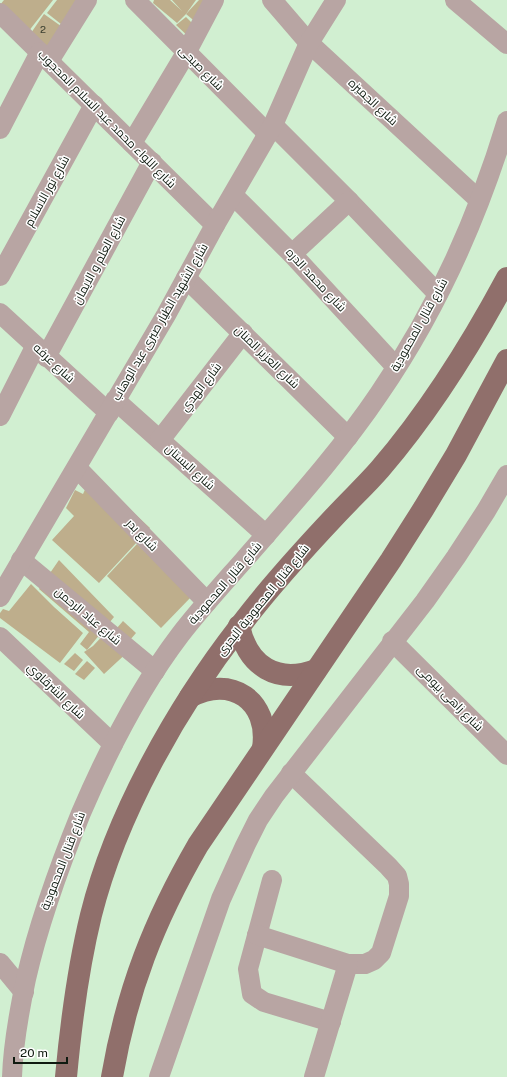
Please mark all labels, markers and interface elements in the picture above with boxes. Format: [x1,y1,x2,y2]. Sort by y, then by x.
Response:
house number: 2 [40,23,46,35]
street label: شارع صبحى [175,43,226,94]
street label: شارع اللواء محمد عبد السلام المحجوب [34,47,179,192]
street label: شارع الجميزه [345,76,401,129]
street label: شارع نور الاسلام [22,153,73,229]
street label: شارع العلم و الايمان [70,213,129,307]
street label: شارع الشهيد الطيار صبرى عبد الوهاب [109,241,212,404]
street label: شارع محمد الدره [282,245,349,315]
street label: شارع قنال المحمودية [388,276,451,374]
street label: شارع العزيز المنان [231,323,302,392]
street label: شارع عرفه [30,340,78,386]
street label: شارع الهدي [178,360,227,416]
street label: شارع البستان [162,441,218,494]
street label: شارع بدر [122,515,161,555]
street label: شارع قنال المحمودية [186,539,265,628]
street label: شارع قنال المحمودية البحرى [214,542,313,659]
street label: شارع عباد الرحمن [51,584,124,649]
street label: شارع الشرقاوي [22,660,88,724]
street label: شارع زاهى بيومى [413,662,486,735]
street label: شارع قنال المحمودية [38,810,89,913]
scale bar [14,1039,67,1065]
text: 20 m [20,1046,48,1060]

